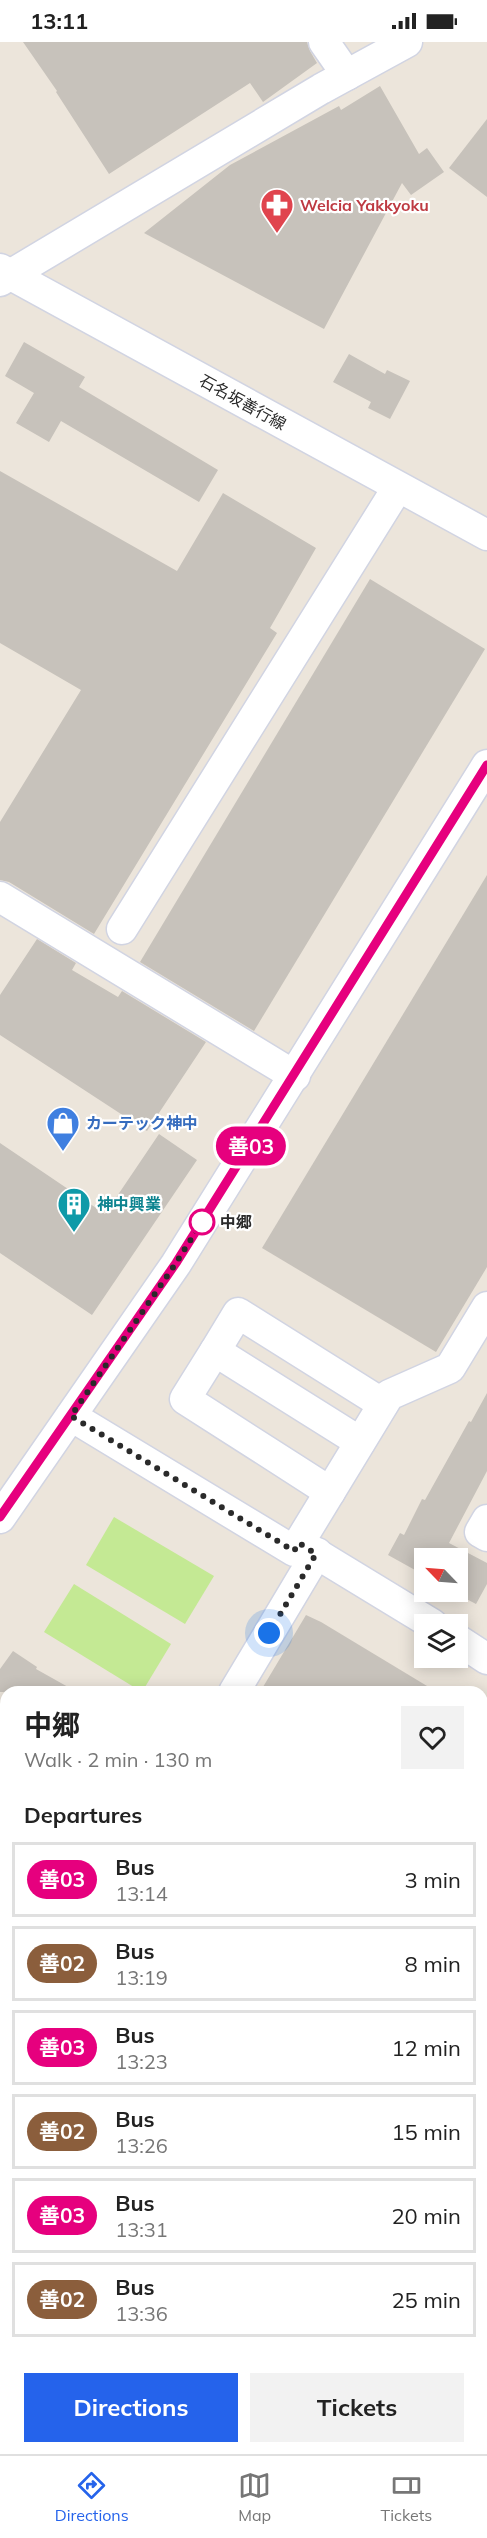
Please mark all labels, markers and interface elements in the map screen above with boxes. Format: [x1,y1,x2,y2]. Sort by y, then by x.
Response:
text: 13:11 [30,7,88,35]
pharmacy icon: Welcia Yakkyoku [259,187,295,234]
place label: Welcia Yakkyoku [300,195,429,215]
street label: 石名坂善行線 [196,370,290,434]
shop icon: カーテック神中 [45,1105,81,1152]
place label: カーテック神中 [86,1113,198,1133]
line badge: 善03 [216,1126,286,1166]
text: 善03 [228,1133,274,1159]
building icon: 神中興業 [56,1186,92,1233]
place label: 神中興業 [97,1194,161,1214]
marker: 中郷 [189,1209,215,1235]
place label: 中郷 [220,1212,252,1232]
north arrow [414,1548,468,1602]
map controls [414,1548,468,1668]
button: layers [414,1614,468,1668]
your location [254,1618,284,1648]
button: heart [401,1706,464,1769]
text: 中郷 [24,1707,80,1742]
text: Walk · 2 min · 130 m [24,1747,212,1772]
text: Departures [24,1801,142,1829]
text: Bus [115,1853,155,1881]
text: 善03 [39,1866,85,1892]
text: 3 min [405,1866,461,1894]
text: 13:14 [115,1881,168,1906]
text: Bus [115,1937,155,1965]
text: 善02 [39,1950,85,1976]
text: 8 min [405,1950,461,1978]
text: 13:19 [115,1965,168,1990]
text: Bus [115,2021,155,2049]
text: 善03 [39,2034,85,2060]
text: 12 min [391,2034,461,2062]
text: 13:23 [115,2049,168,2074]
text: Bus [115,2105,155,2133]
text: 善02 [39,2118,85,2144]
text: 15 min [391,2118,461,2146]
text: 13:26 [115,2133,168,2158]
text: Bus [115,2189,155,2217]
text: 善03 [39,2202,85,2228]
text: 20 min [391,2202,461,2230]
text: 13:31 [115,2217,168,2242]
text: Bus [115,2273,155,2301]
text: 善02 [39,2286,85,2312]
text: 25 min [391,2286,461,2314]
text: 13:36 [115,2301,168,2326]
button: Directions [24,2373,238,2442]
button: Tickets [250,2373,464,2442]
tab: Directions [55,2469,129,2525]
tab: Map [238,2469,271,2525]
tab: Tickets [381,2469,432,2525]

